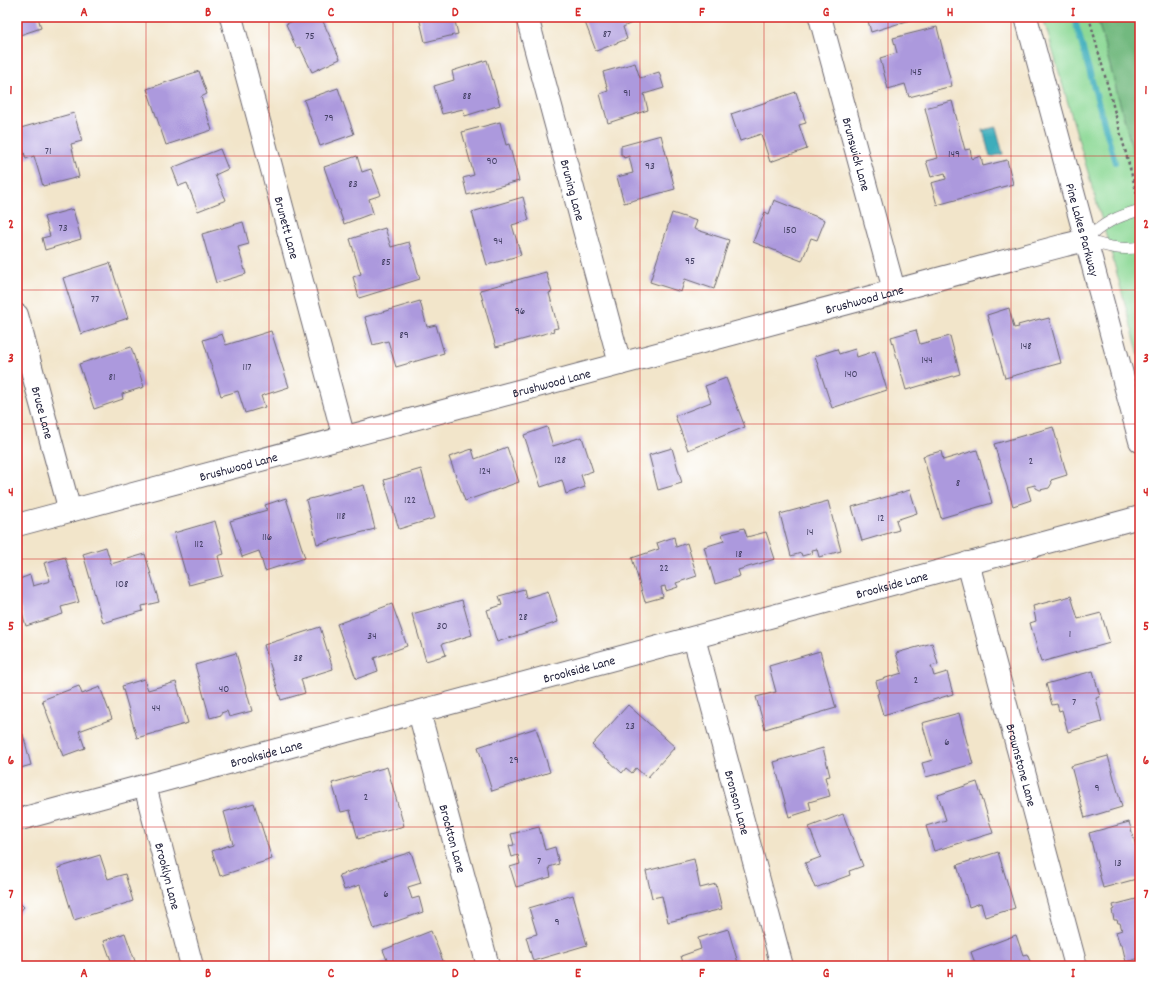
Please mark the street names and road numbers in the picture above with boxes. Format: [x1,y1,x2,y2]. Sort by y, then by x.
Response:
street label: Brunswick Lane [836,116,874,194]
street label: Bruning Lane [554,158,588,224]
street label: Pine Lakes Parkway [1059,181,1103,280]
street label: Brunett Lane [268,195,303,262]
street label: Brushwood Lane [824,281,906,321]
street label: Brushwood Lane [511,365,593,404]
street label: Bruce Lane [25,385,57,442]
street label: Brushwood Lane [198,449,280,488]
street label: Brookside Lane [854,568,931,605]
street label: Brookside Lane [541,652,618,690]
street label: Brownstone Lane [999,722,1040,809]
street label: Brookside Lane [229,736,305,774]
street label: Bronson Lane [718,768,753,838]
street label: Brockton Lane [433,803,469,876]
street label: Brooklyn Lane [148,841,184,912]

